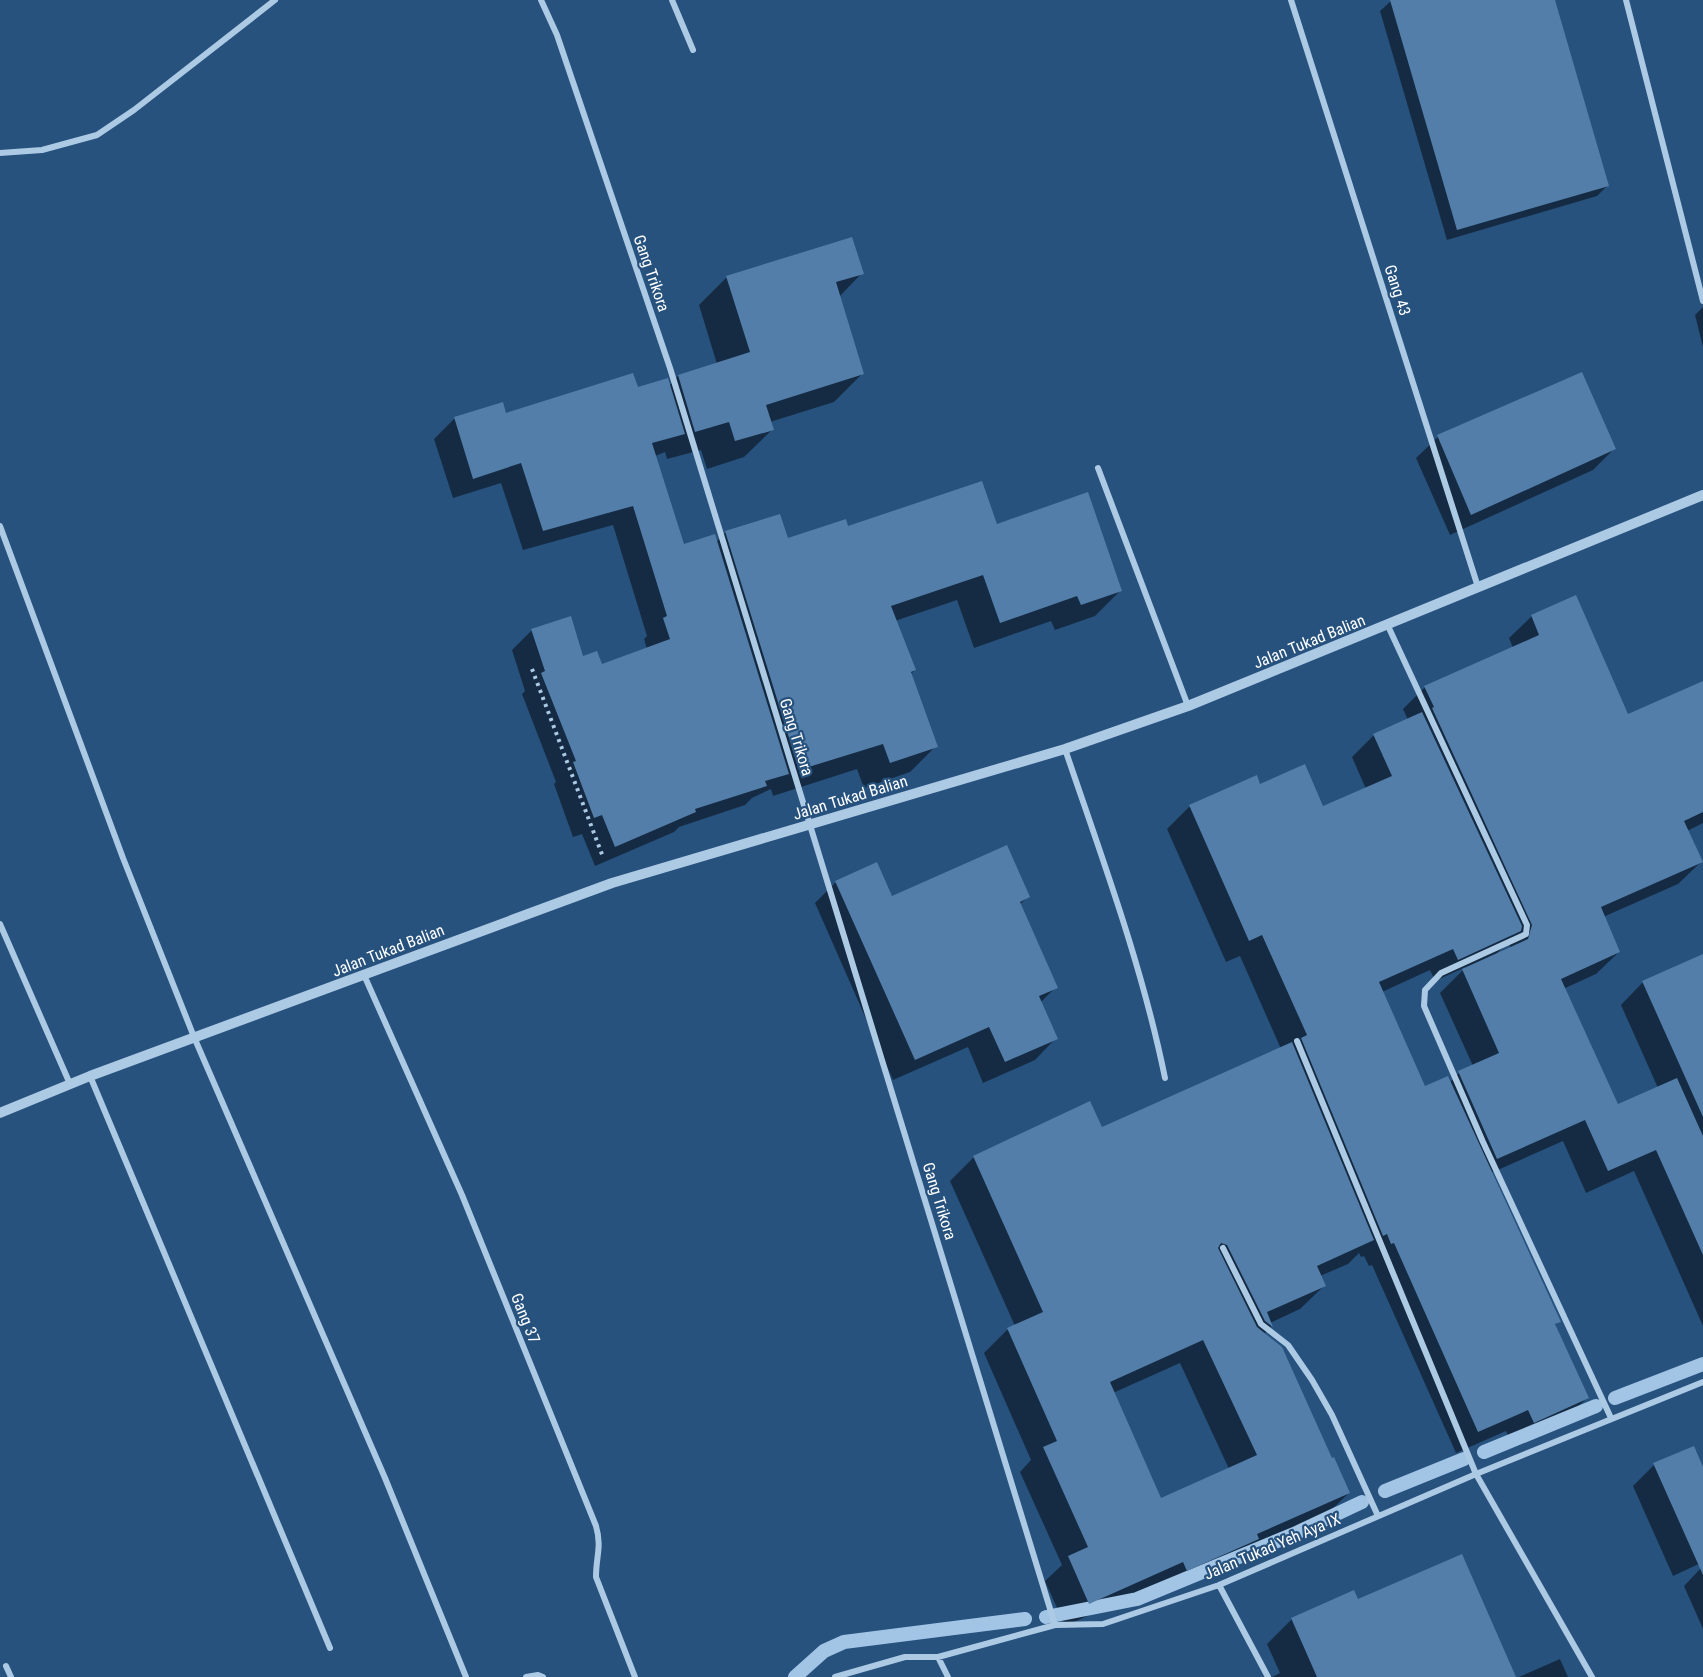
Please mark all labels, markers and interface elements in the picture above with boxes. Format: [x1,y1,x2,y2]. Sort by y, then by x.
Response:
street label: Gang Trikora [630,232,674,314]
street label: Gang 43 [1380,262,1415,318]
street label: Jalan Tukad Balian [1251,610,1368,673]
street label: Gang Trikora [776,696,817,778]
street label: Jalan Tukad Balian [791,771,910,824]
street label: Jalan Tukad Balian [329,920,447,981]
street label: Gang Trikora [919,1160,960,1242]
street label: Gang 37 [507,1290,544,1346]
street label: Jalan Tukad Yeh Aya IX [1201,1509,1343,1584]

